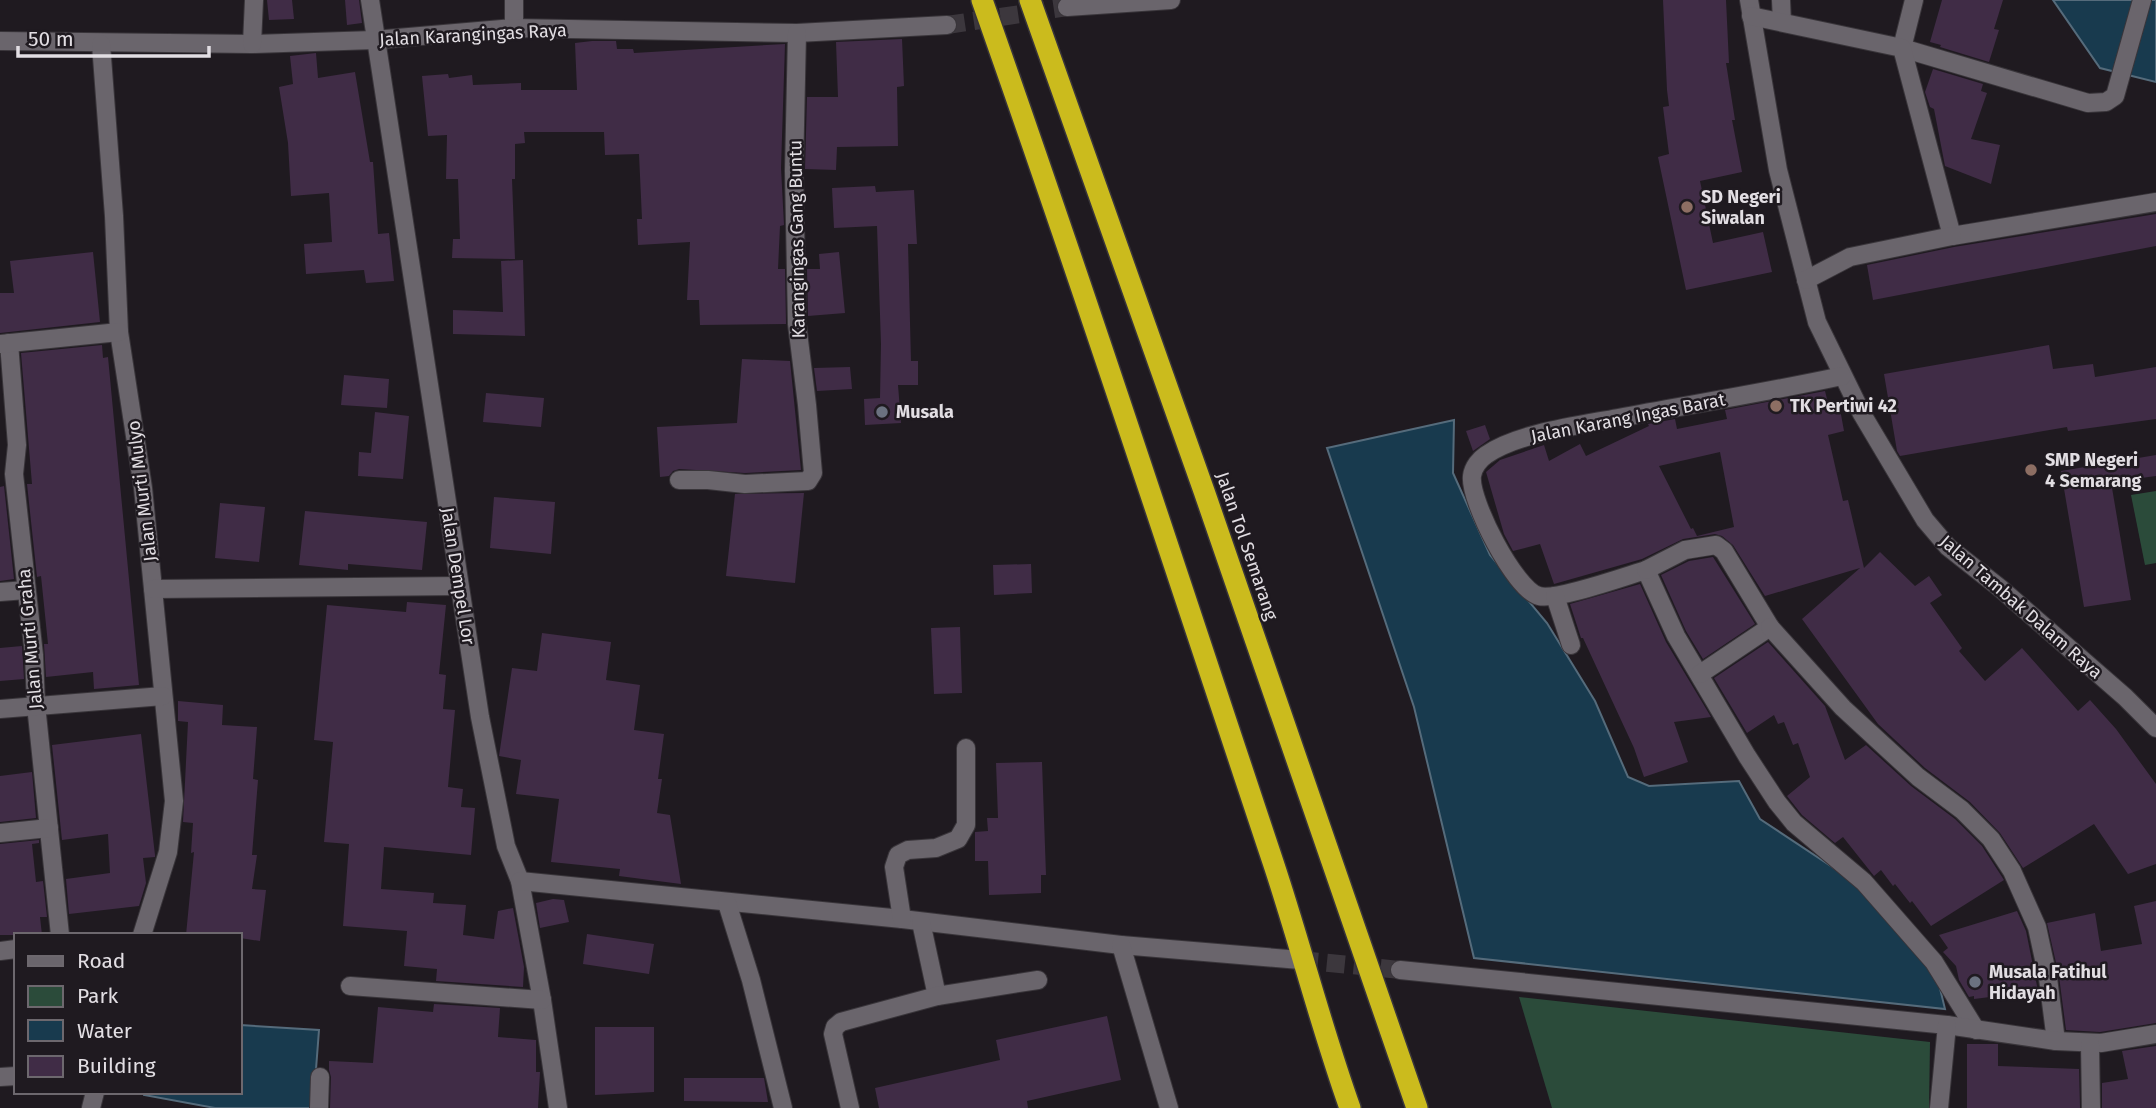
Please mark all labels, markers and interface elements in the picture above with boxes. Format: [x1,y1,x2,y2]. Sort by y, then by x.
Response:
scale bar [18,14,208,58]
street label: Jalan Karangingas Raya [379,19,567,51]
text: 50 m [28,26,74,52]
street label: Karangingas Gang Buntu [784,140,810,338]
place label: SD Negeri Siwalan [1701,186,1781,229]
marker: SD Negeri Siwalan [1679,199,1695,215]
street label: Jalan Karang Ingas Barat [1529,388,1728,448]
place label: TK Pertiwi 42 [1790,395,1897,417]
marker: TK Pertiwi 42 [1768,398,1784,414]
place label: Musala [896,401,954,423]
marker: Musala [874,404,890,420]
street label: Jalan Murti Mulyo [122,419,162,563]
place label: SMP Negeri 4 Semarang [2045,449,2142,492]
marker: SMP Negeri 4 Semarang [2023,462,2039,478]
street label: Jalan Tol Semarang [1211,469,1283,624]
street label: Jalan Dempel Lor [436,506,480,646]
street label: Jalan Tambak Dalam Raya [1935,530,2107,684]
street label: Jalan Murti Graha [13,568,47,710]
legend [14,933,242,1094]
text: Road [77,948,125,974]
place label: Musala Fatihul Hidayah [1989,961,2107,1004]
marker: Musala Fatihul Hidayah [1967,974,1983,990]
text: Park [77,983,119,1009]
text: Water [77,1018,132,1044]
text: Building [77,1053,156,1079]

